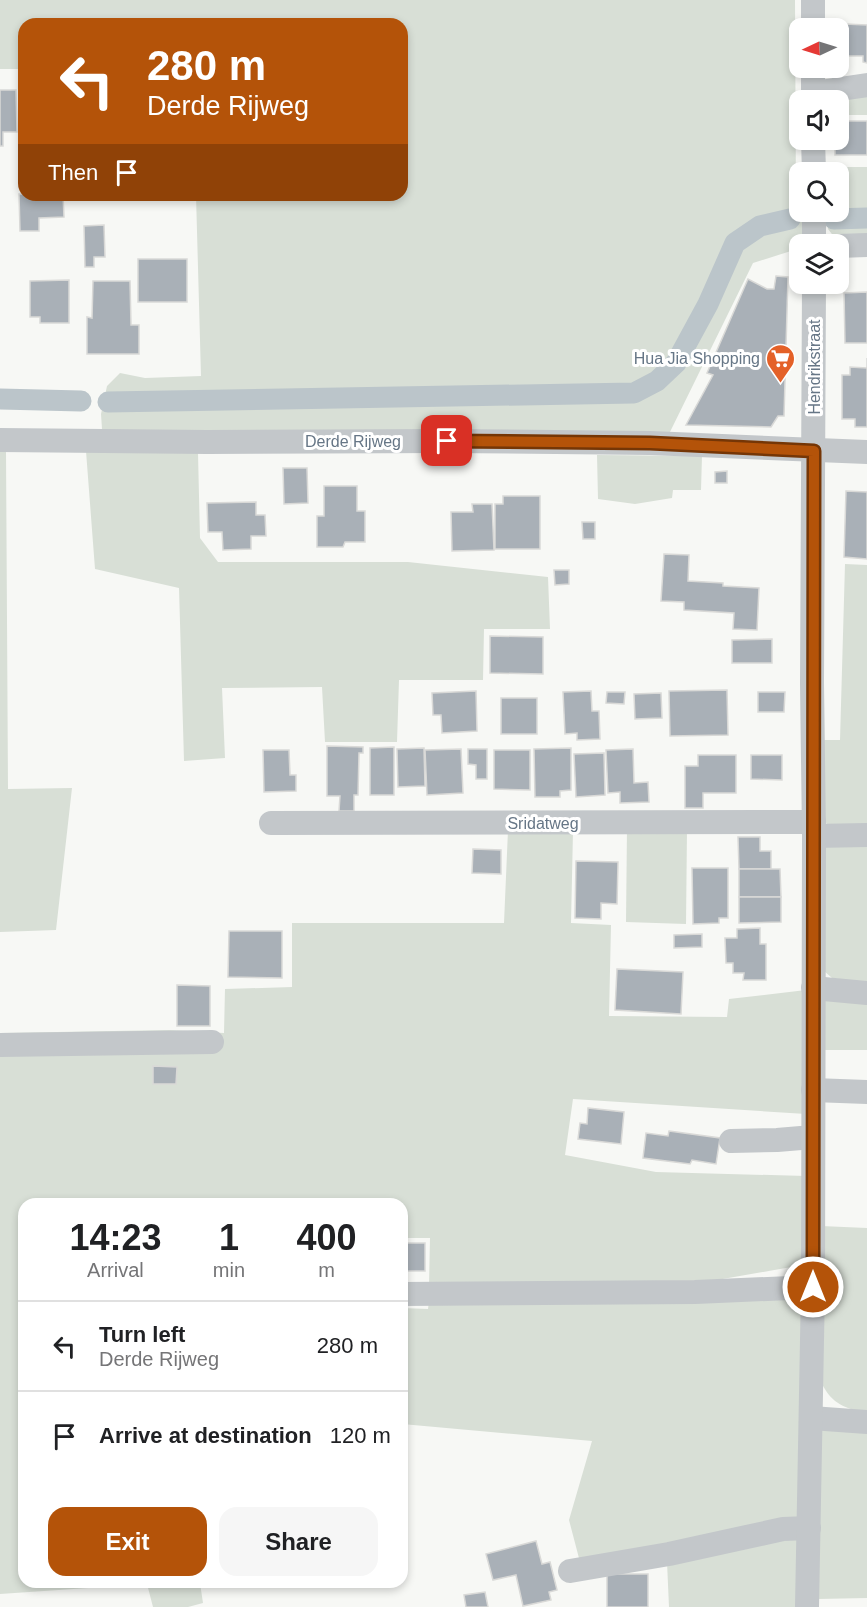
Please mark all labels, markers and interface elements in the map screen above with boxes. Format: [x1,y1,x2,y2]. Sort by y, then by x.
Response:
north arrow [789,18,849,78]
map controls [789,18,849,294]
icon: left [48,42,126,120]
text: 280 m [147,42,266,89]
button: sound [789,90,849,150]
text: Derde Rijweg [147,91,309,121]
icon: arrive [110,156,143,189]
text: Then [48,160,98,185]
button: search [789,162,849,222]
button: layers [789,234,849,294]
street label: Hendrikstraat [806,319,823,415]
supermarket icon: Hua Jia Shopping [765,342,797,384]
place label: Hua Jia Shopping [634,350,760,367]
pin [421,415,472,466]
icon: arrive [430,424,463,457]
street label: Derde Rijweg [305,433,401,450]
street label: Sridatweg [507,815,579,832]
text: 14:23 [69,1217,161,1258]
text: 1 [219,1217,239,1258]
text: 400 [296,1217,357,1258]
position arrow [781,1255,845,1319]
text: Arrival [87,1259,144,1281]
text: min [213,1259,245,1281]
text: m [318,1259,335,1281]
text: Turn left [99,1322,185,1347]
icon: left [48,1330,81,1363]
text: 280 m [317,1333,378,1358]
text: Derde Rijweg [99,1348,219,1370]
icon: arrive [48,1420,81,1453]
text: Arrive at destination [99,1423,312,1448]
text: 120 m [330,1423,391,1448]
button: Exit [48,1507,207,1576]
button: Share [219,1507,378,1576]

